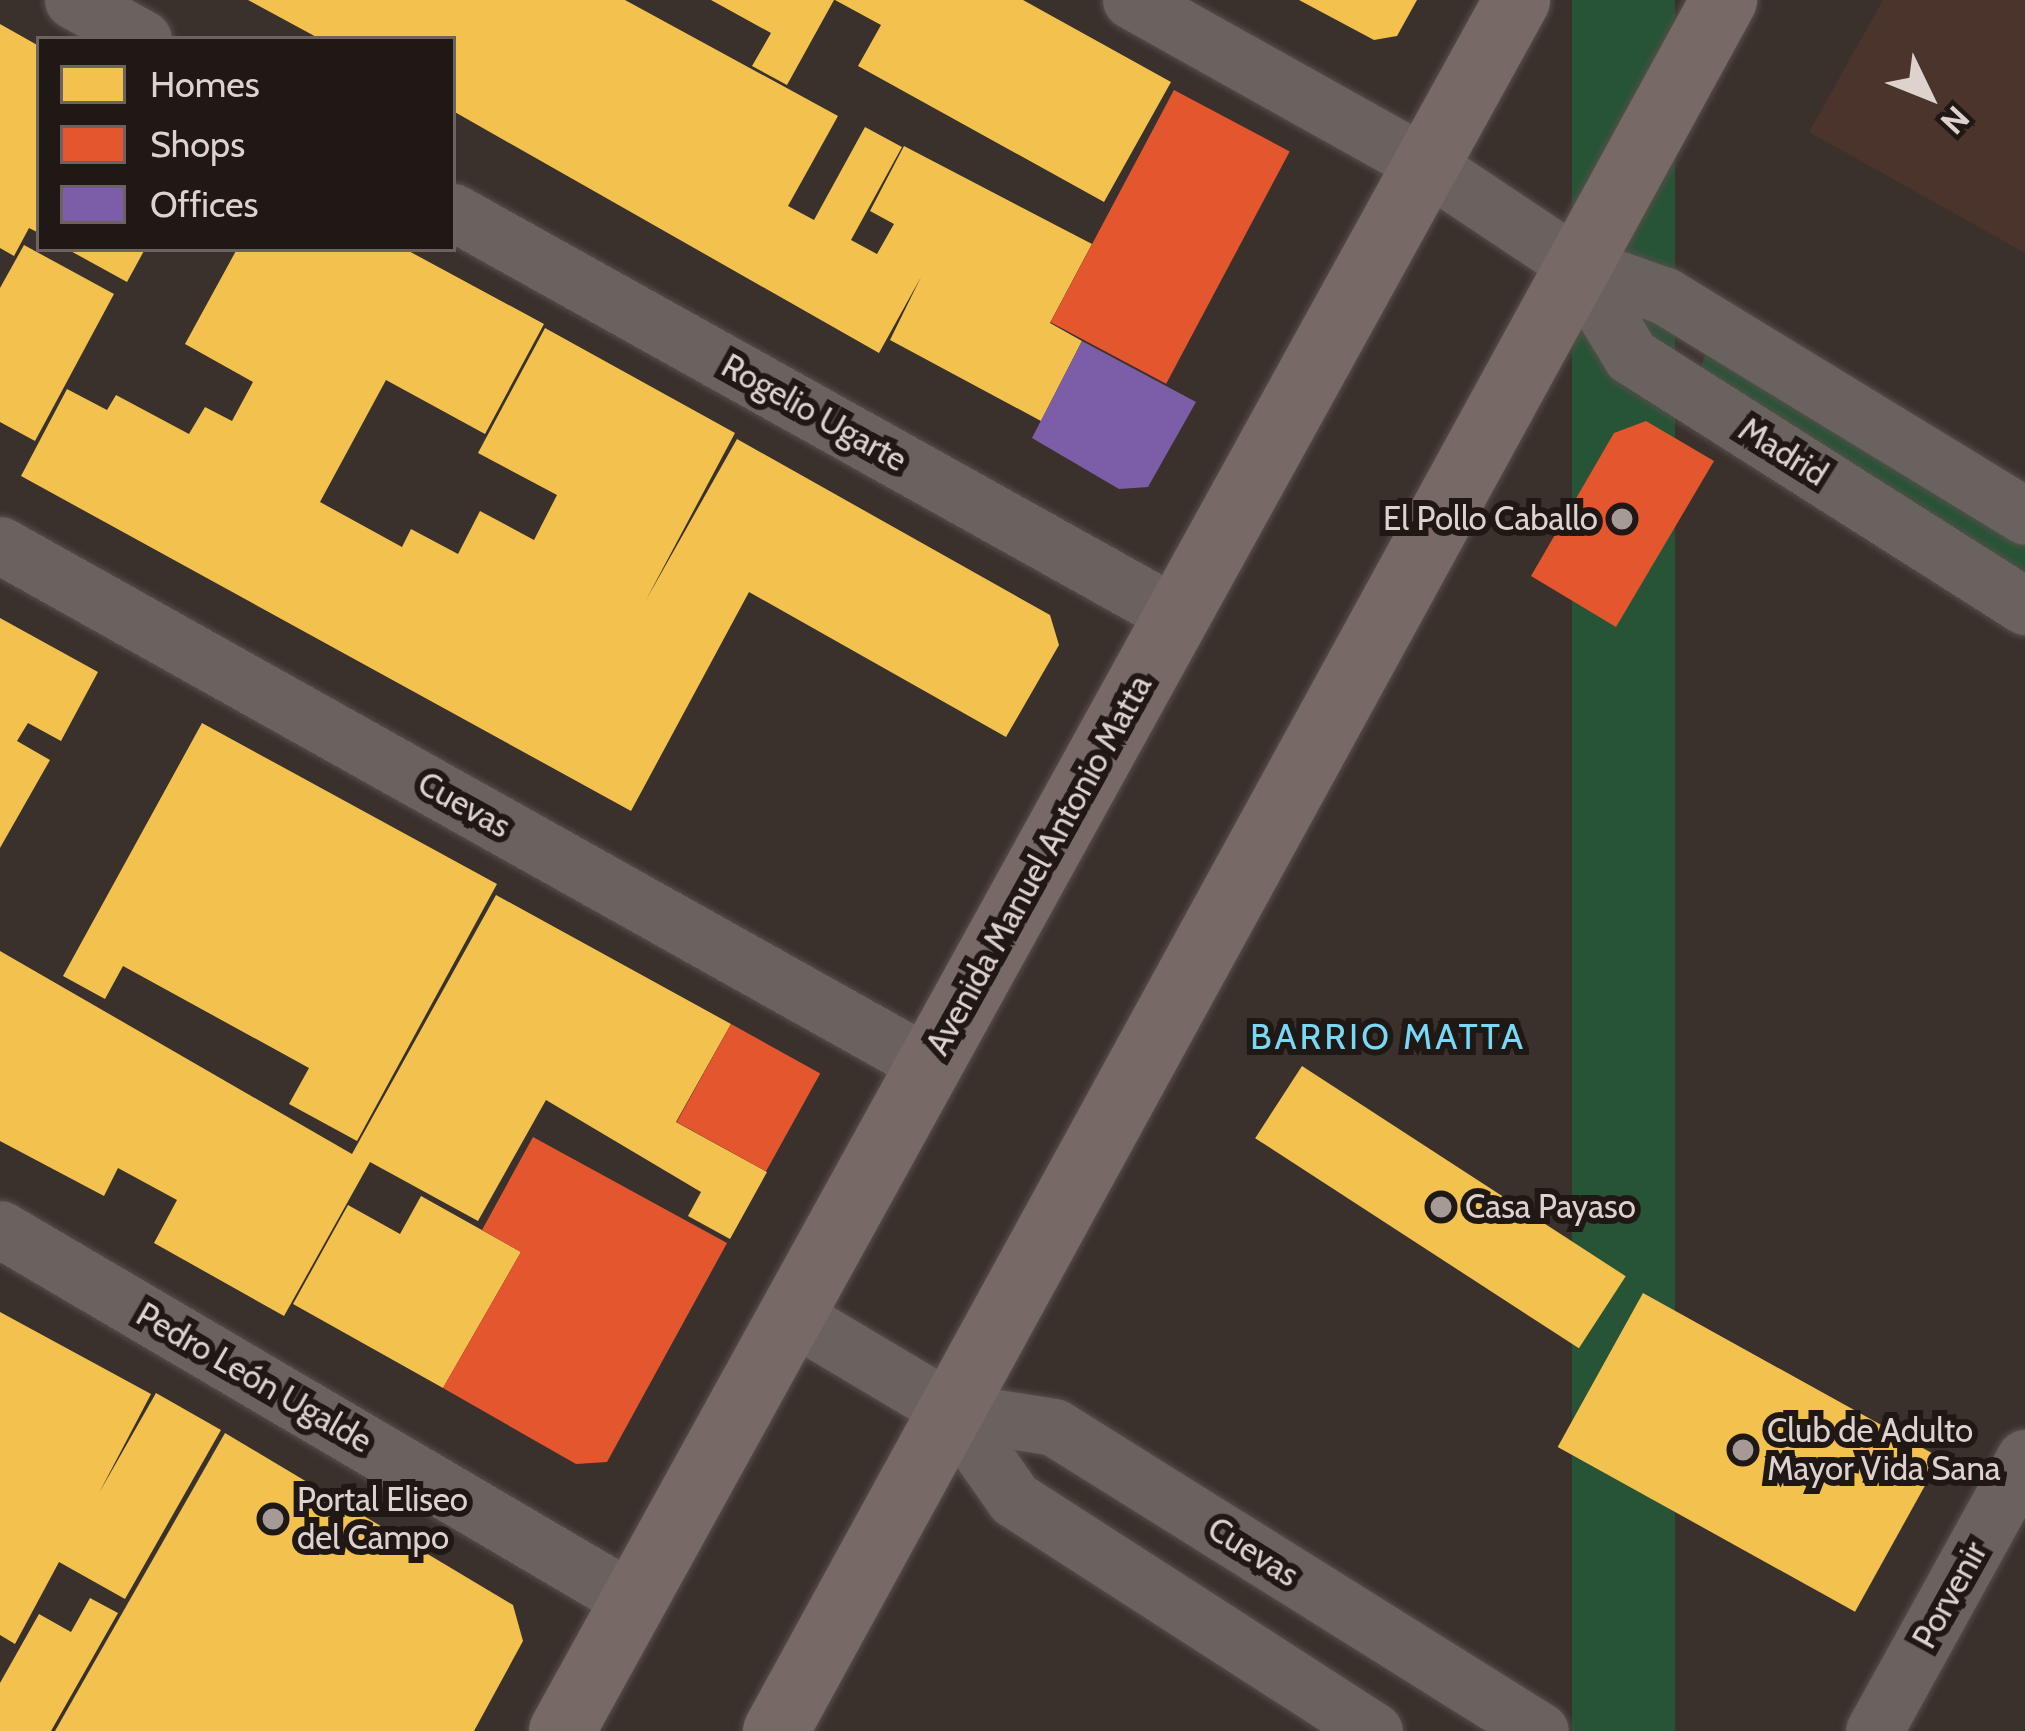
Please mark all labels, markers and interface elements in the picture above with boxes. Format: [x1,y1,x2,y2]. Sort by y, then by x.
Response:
legend [36,36,456,252]
north arrow [1869,36,1989,156]
text: Homes [150,62,260,106]
text: N [1933,98,1978,143]
text: Shops [150,122,245,166]
text: Offices [150,182,258,226]
street label: Rogelio Ugarte [715,346,913,480]
street label: Madrid [1732,410,1834,494]
place label: El Pollo Caballo [1383,499,1598,539]
marker: El Pollo Caballo [1609,506,1635,532]
street label: Avenida Manuel Antonio Matta [918,668,1160,1062]
street label: Cuevas [411,764,517,846]
district label: BARRIO MATTA [1250,1015,1526,1059]
place label: Casa Payaso [1465,1187,1636,1227]
marker: Casa Payaso [1428,1194,1454,1220]
street label: Pedro León Ugalde [129,1295,379,1461]
place label: Club de Adulto Mayor Vida Sana [1767,1411,2001,1489]
marker: Club de Adulto Mayor Vida Sana [1730,1437,1756,1463]
place label: Portal Eliseo del Campo [297,1480,468,1558]
marker: Portal Eliseo del Campo [260,1506,286,1532]
street label: Cuevas [1200,1509,1306,1595]
street label: Porvenir [1905,1535,1995,1655]

